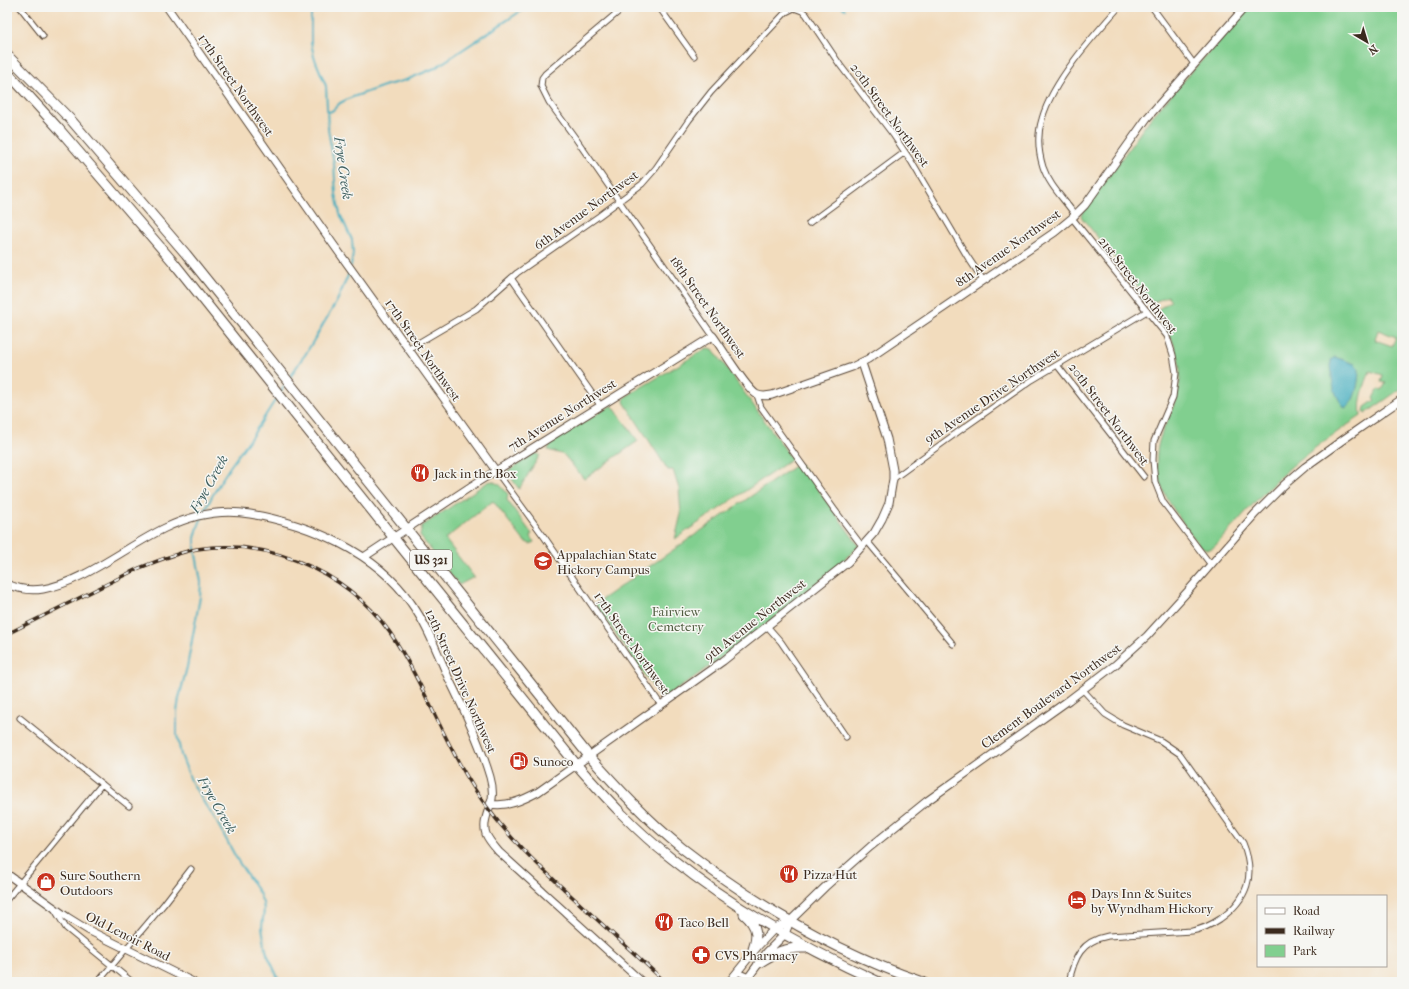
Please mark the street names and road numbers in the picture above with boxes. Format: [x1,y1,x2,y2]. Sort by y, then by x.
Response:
street label: 17th Street Northwest [195,31,277,139]
street label: 20th Street Northwest [847,60,933,170]
street label: 6th Avenue Northwest [531,167,641,253]
street label: 8th Avenue Northwest [953,206,1064,290]
street label: 21st Street Northwest [1095,233,1181,337]
street label: 18th Street Northwest [667,253,749,361]
street label: 17th Street Northwest [382,296,464,404]
street label: 9th Avenue Drive Northwest [922,345,1063,447]
street label: 20th Street Northwest [1066,360,1153,468]
street label: 7th Avenue Northwest [505,375,619,454]
road number: US 321 [410,550,452,570]
street label: 9th Avenue Northwest [701,575,809,664]
street label: 17th Street Northwest [591,589,673,697]
street label: 12th Street Drive Northwest [422,607,500,756]
street label: Clement Boulevard Northwest [978,640,1124,752]
street label: Old Lenoir Road [83,908,174,964]

